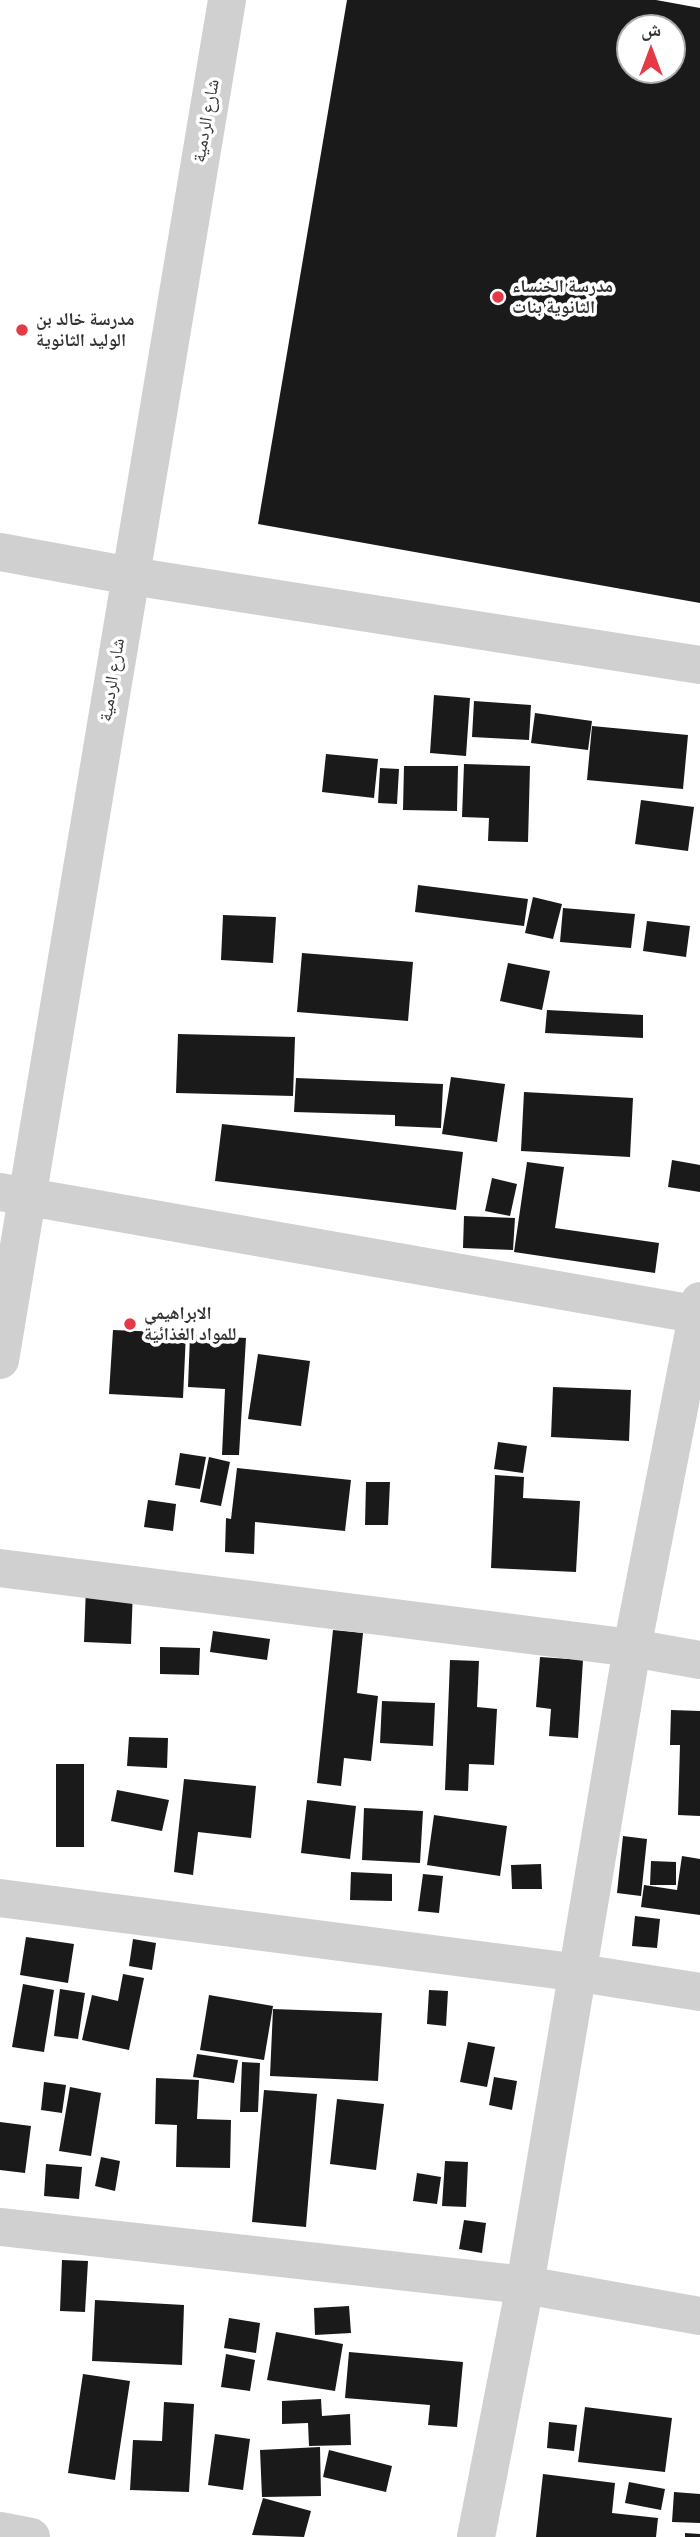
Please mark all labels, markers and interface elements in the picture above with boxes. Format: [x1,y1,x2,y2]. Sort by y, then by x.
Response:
north arrow [616,14,686,84]
text: ش [641,18,661,41]
street label: شارع الردمية [189,78,225,164]
place label: مدرسة الخنساء الثانوية بنات [512,276,613,318]
marker: مدرسة الخنساء الثانوية بنات [490,289,506,305]
place label: مدرسة خالد بن الوليد الثانوية [36,309,135,352]
marker: مدرسة خالد بن الوليد الثانوية [14,322,30,338]
street label: شارع الردمية [96,637,130,723]
place label: الابراهيمي للمواد الغذائية [144,1303,236,1346]
marker: الابراهيمي للمواد الغذائية [122,1316,138,1332]

